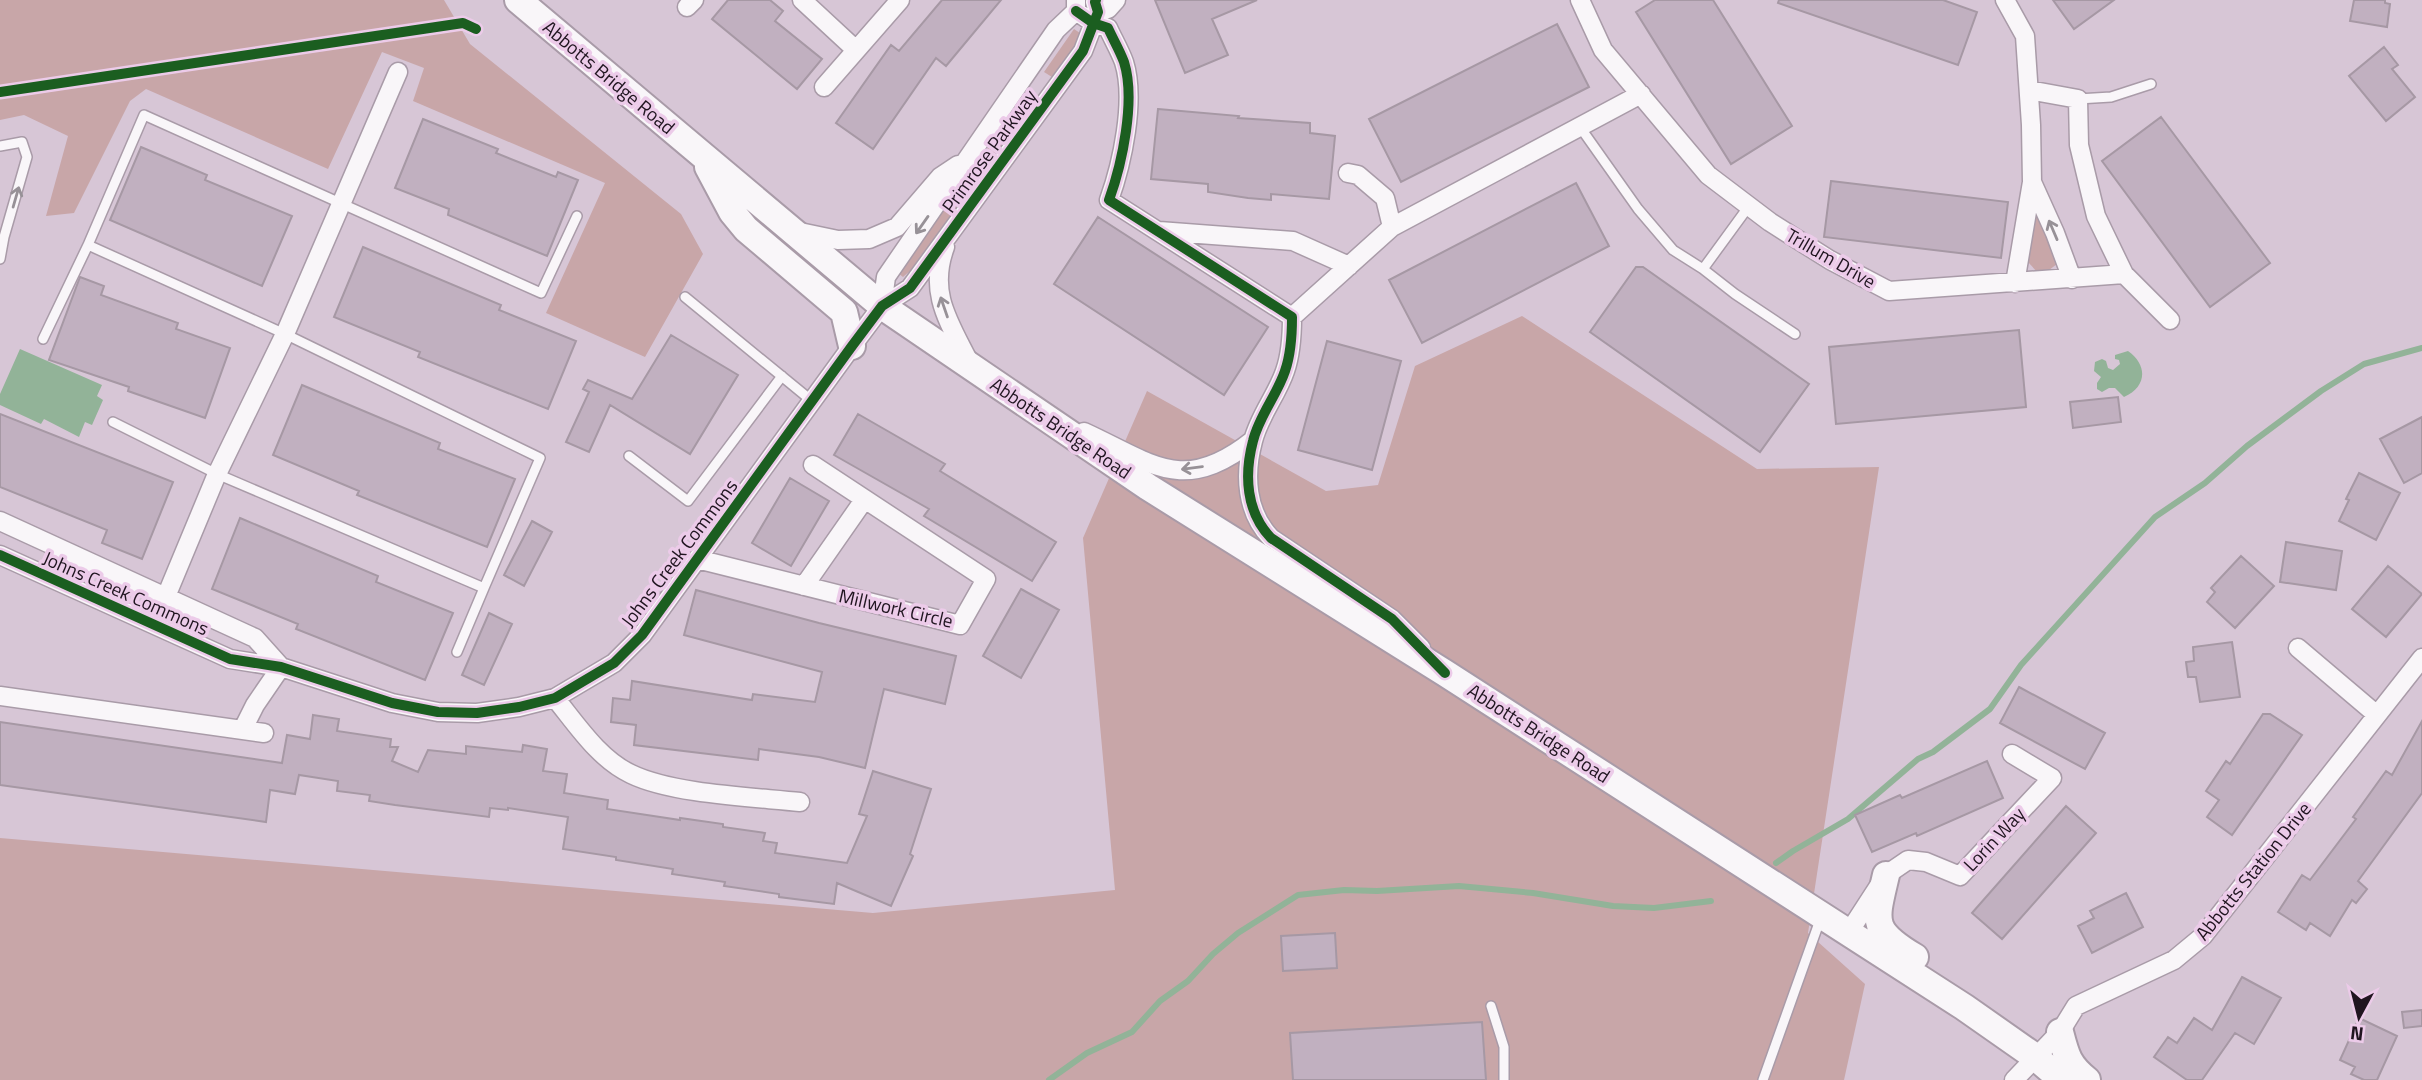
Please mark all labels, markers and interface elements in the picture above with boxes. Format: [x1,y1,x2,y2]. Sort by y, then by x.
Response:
street label: Abbotts Bridge Road [537,13,682,141]
street label: Primrose Parkway [934,83,1043,218]
one-way arrow [10,186,23,208]
one-way arrow [915,214,929,234]
one-way arrow [2046,219,2059,241]
street label: Trillum Drive [1781,220,1882,295]
one-way arrow [937,296,949,318]
street label: Abbotts Bridge Road [985,369,1138,486]
one-way arrow [1182,462,1204,475]
street label: Johns Creek Commons [613,472,744,633]
street label: Johns Creek Commons [39,543,214,642]
street label: Millwork Circle [836,580,956,635]
street label: Abbotts Bridge Road [1462,676,1616,790]
street label: Abbotts Station Drive [2188,795,2318,946]
street label: Lorin Way [1956,800,2031,878]
north arrow [2324,982,2394,1052]
text: N [2349,1019,2365,1050]

